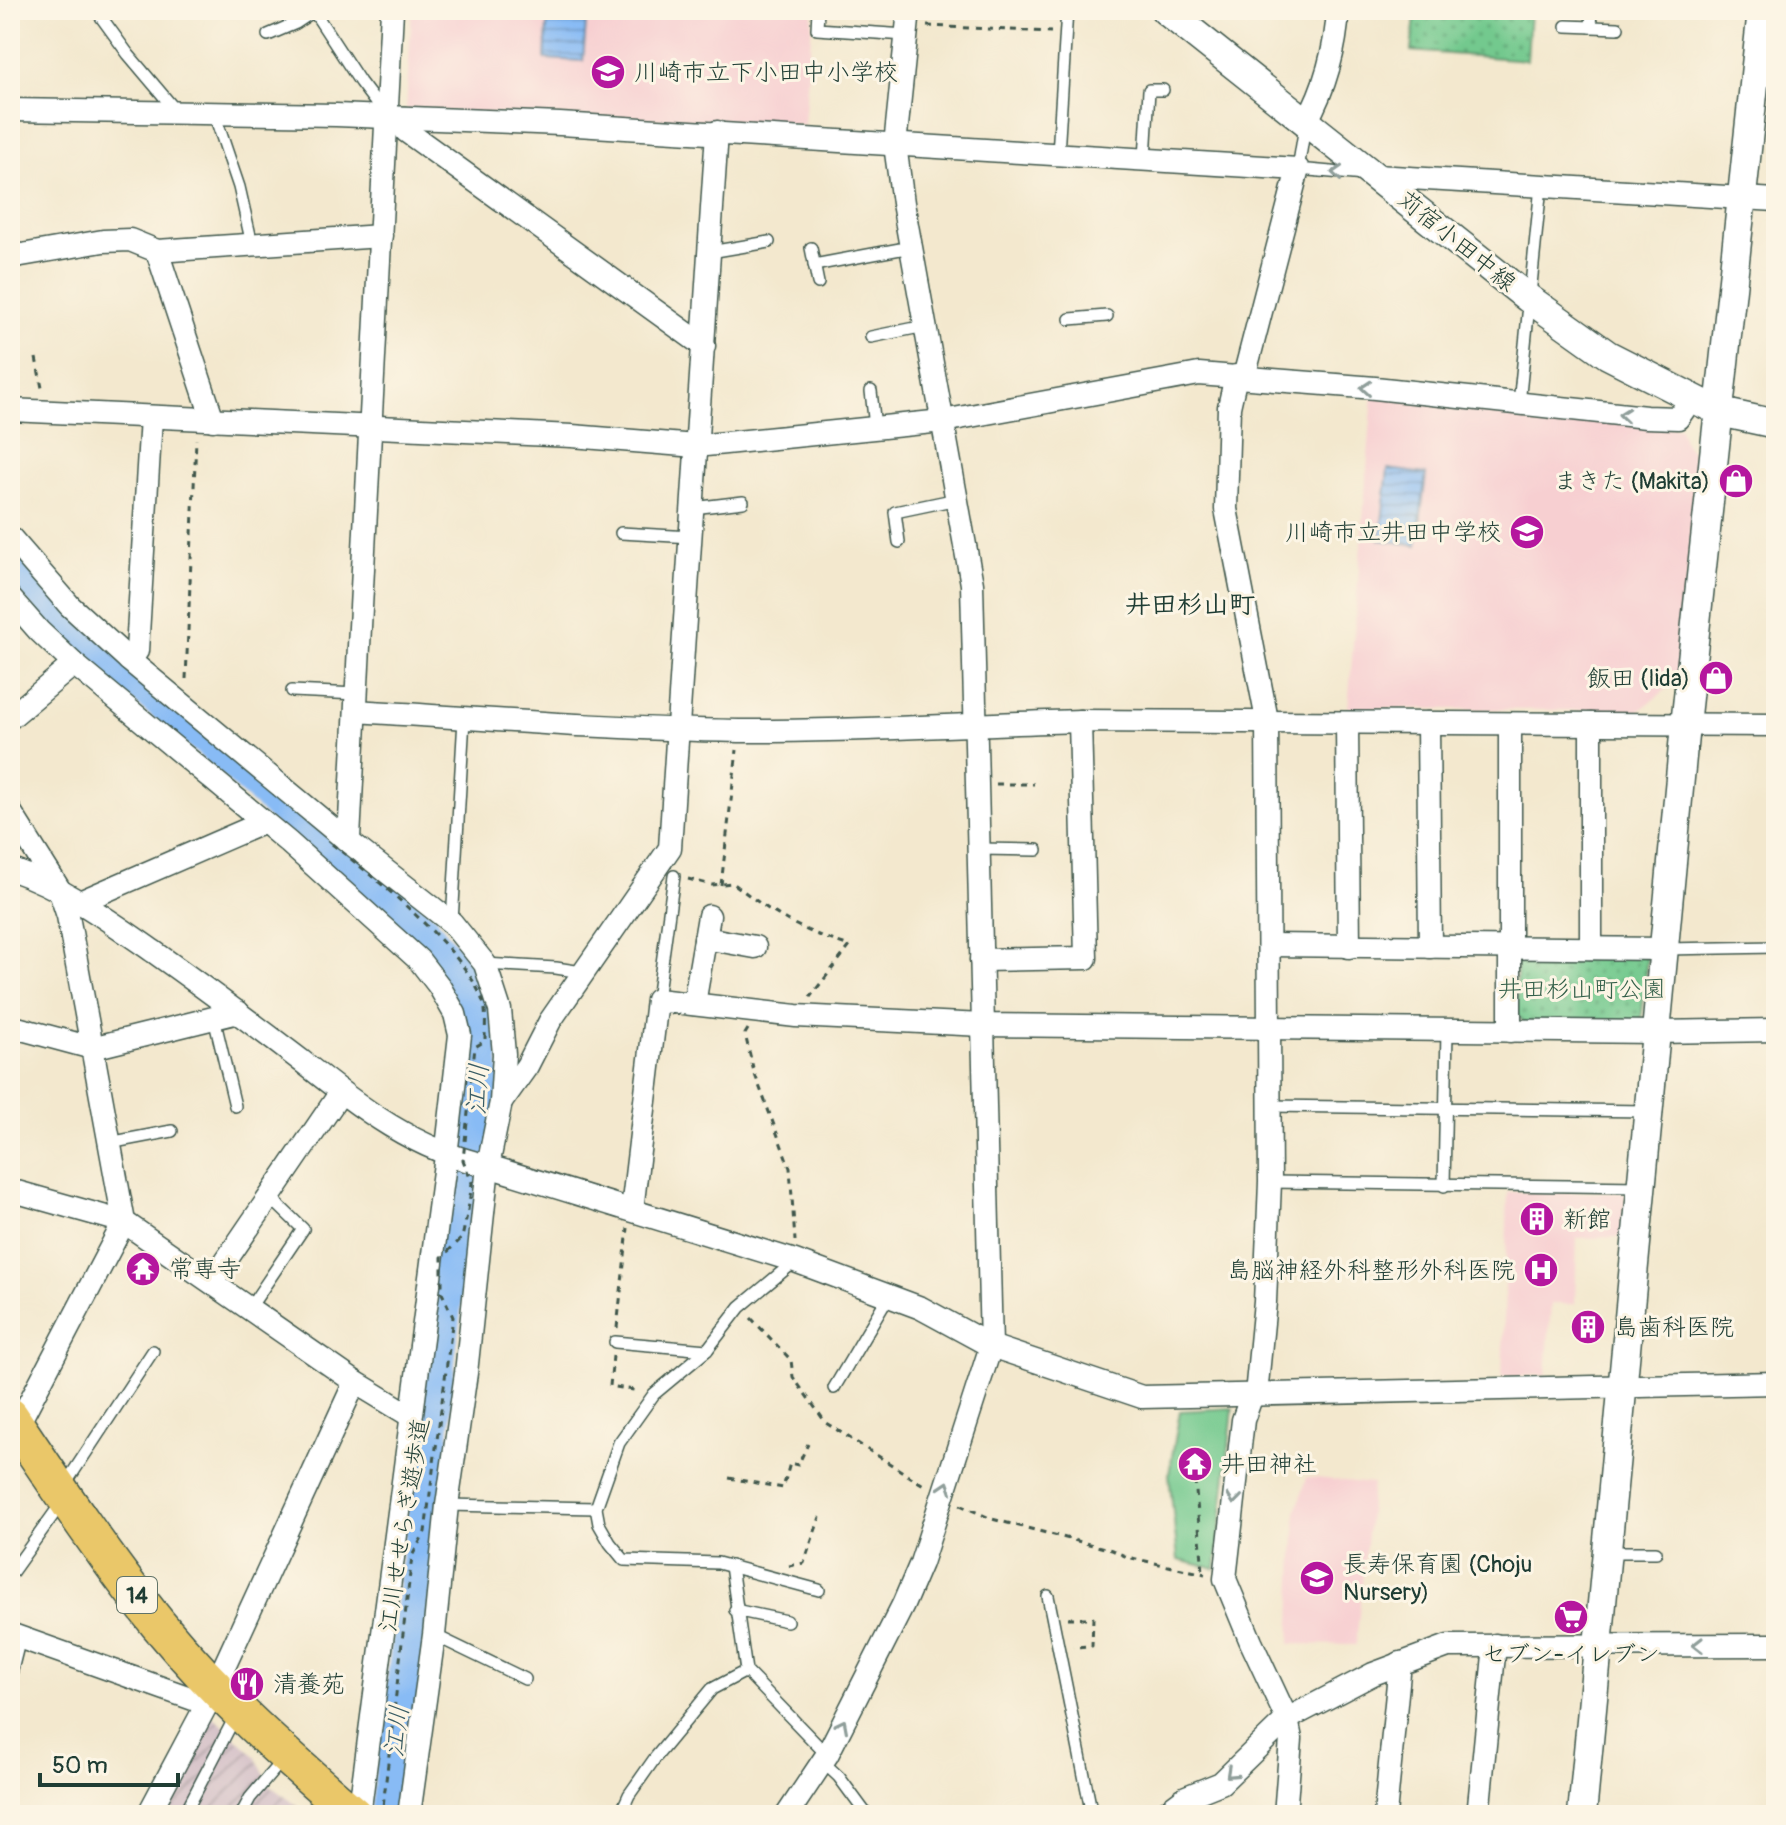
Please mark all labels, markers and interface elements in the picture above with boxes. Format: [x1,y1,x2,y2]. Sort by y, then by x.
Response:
school or university icon: 川崎市立下小田中小学校 [589,53,627,91]
place label: 川崎市立下小田中小学校 [634,58,898,87]
one-way arrow [1330,165,1343,182]
street label: 苅宿小田中線 [1392,185,1522,298]
one-way arrow [1359,379,1372,396]
one-way arrow [1617,407,1630,424]
shop icon: まきた (Makita) [1717,462,1755,500]
place label: まきた (Makita) [1553,467,1710,496]
school or university icon: 川崎市立井田中学校 [1508,513,1546,551]
place label: 川崎市立井田中学校 [1285,518,1501,547]
district label: 井田杉山町 [1125,589,1255,621]
shop icon: 飯田 (Iida) [1697,659,1735,697]
place label: 飯田 (Iida) [1587,664,1690,693]
park label: 井田杉山町公園 [1498,975,1666,1004]
water label: 江川 [460,1062,496,1116]
building icon: 新館 [1518,1200,1556,1238]
place label: 新館 [1563,1205,1611,1234]
temple icon: 常専寺 [124,1250,162,1288]
hospital icon: 島脳神経外科整形外科医院 [1522,1251,1560,1289]
place label: 常専寺 [169,1255,241,1284]
place label: 島脳神経外科整形外科医院 [1227,1256,1515,1285]
building icon: 島歯科医院 [1569,1308,1607,1346]
place label: 島歯科医院 [1614,1313,1734,1342]
street label: 江川せせらぎ遊歩道 [373,1416,436,1634]
temple icon: 井田神社 [1176,1445,1214,1483]
place label: 井田神社 [1221,1450,1317,1479]
one-way arrow [937,1481,953,1494]
one-way arrow [1226,1493,1243,1506]
place label: 長寿保育園 (Choju Nursery) [1343,1550,1532,1607]
school or university icon: 長寿保育園 (Choju Nursery) [1298,1559,1336,1597]
road number: 14 [117,1577,157,1613]
supermarket icon: セブン-イレブン [1552,1598,1590,1636]
one-way arrow [1691,1636,1704,1654]
place label: セブン-イレブン [1482,1640,1660,1669]
restaurant icon: 清養苑 [228,1665,266,1703]
place label: 清養苑 [273,1670,345,1699]
water label: 江川 [378,1703,416,1759]
one-way arrow [832,1718,848,1733]
scale bar [40,1737,178,1787]
text: 50 m [52,1751,108,1780]
one-way arrow [1226,1764,1240,1779]

